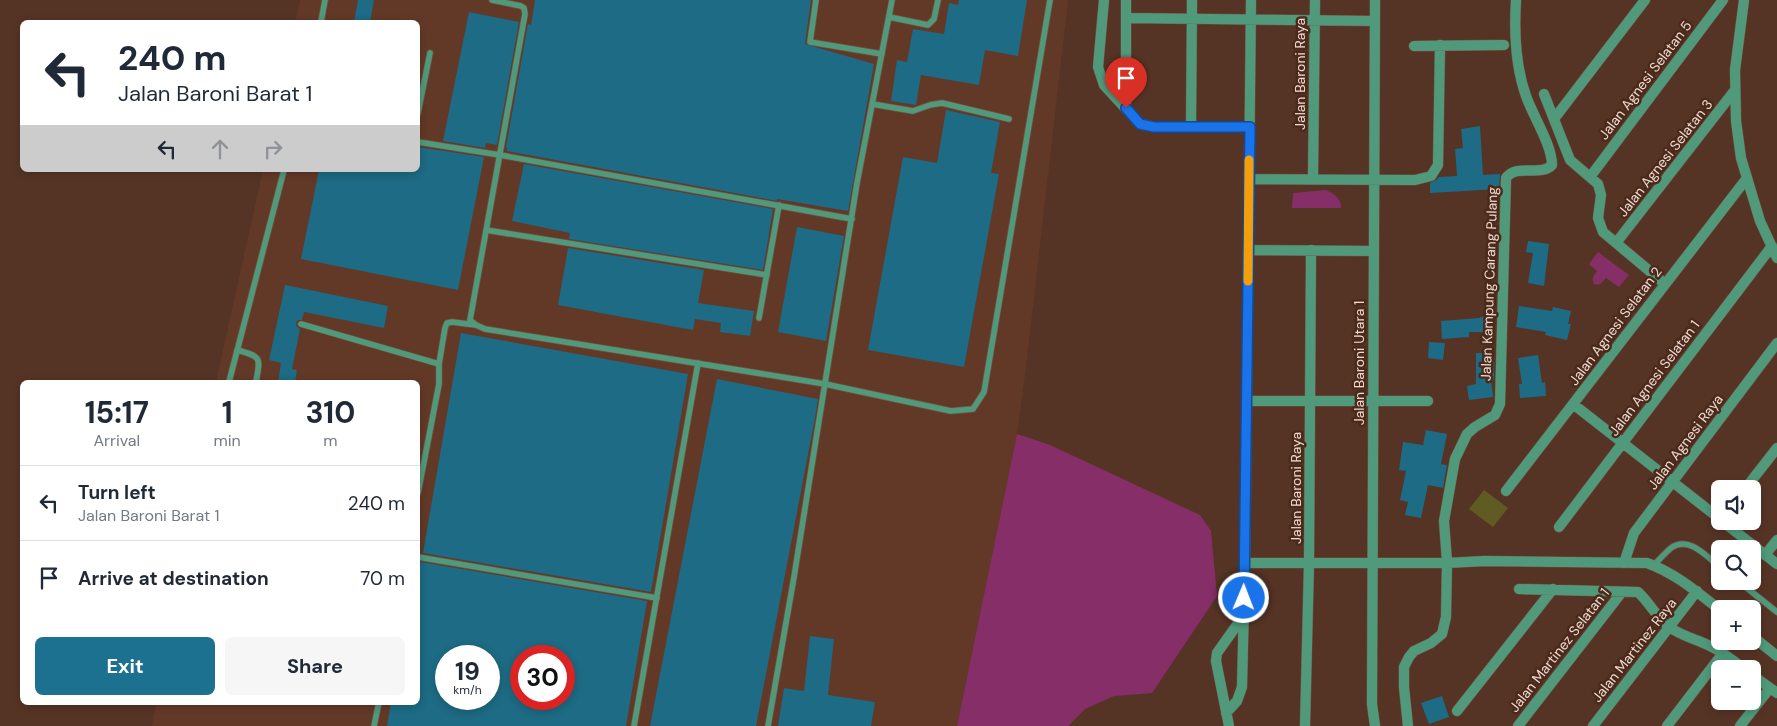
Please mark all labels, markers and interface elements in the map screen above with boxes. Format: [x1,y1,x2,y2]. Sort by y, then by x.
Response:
street label: Jalan Agnesi Selatan 5 [1594,17,1696,143]
street label: Jalan Baroni Raya [1291,18,1309,130]
text: 240 m [118,35,227,81]
icon: left [35,40,100,105]
pin [1105,57,1147,108]
icon: arrive [1112,64,1140,92]
text: Jalan Baroni Barat 1 [118,79,312,108]
street label: Jalan Agnesi Selatan 3 [1614,96,1716,220]
icon: left [153,135,181,163]
icon: ahead [206,135,234,163]
icon: right [259,135,287,163]
street label: Jalan Kampung Carang Pulang [1477,186,1501,381]
street label: Jalan Agnesi Selatan 2 [1565,263,1665,389]
street label: Jalan Baroni Utara 1 [1350,301,1368,425]
street label: Jalan Agnesi Selatan 1 [1605,317,1703,439]
street label: Jalan Agnesi Raya [1643,391,1727,493]
text: 15:17 [85,393,149,432]
text: 1 [222,393,233,432]
text: 310 [305,393,355,432]
text: Arrival [93,430,140,451]
text: min [214,430,241,451]
text: m [323,430,338,451]
street label: Jalan Baroni Raya [1287,432,1305,544]
text: Turn left [78,480,156,505]
map controls [1711,480,1761,710]
button: sound [1711,480,1761,530]
icon: left [35,489,63,517]
text: 240 m [348,491,405,516]
text: Jalan Baroni Barat 1 [78,505,219,526]
button: search [1711,540,1761,590]
icon: arrive [35,564,63,592]
text: Arrive at destination [78,566,269,591]
text: 70 m [360,566,405,591]
position arrow [1217,571,1269,623]
street label: Jalan Martinez Selatan 1 [1505,584,1613,716]
street label: Jalan Martinez Raya [1588,594,1680,706]
button: + [1711,600,1761,650]
button: Exit [35,637,215,695]
button: Share [225,637,405,695]
speed limit sign: 30 [510,645,575,710]
text: 19 [455,655,480,688]
button: − [1711,660,1761,710]
text: km/h [453,682,482,698]

